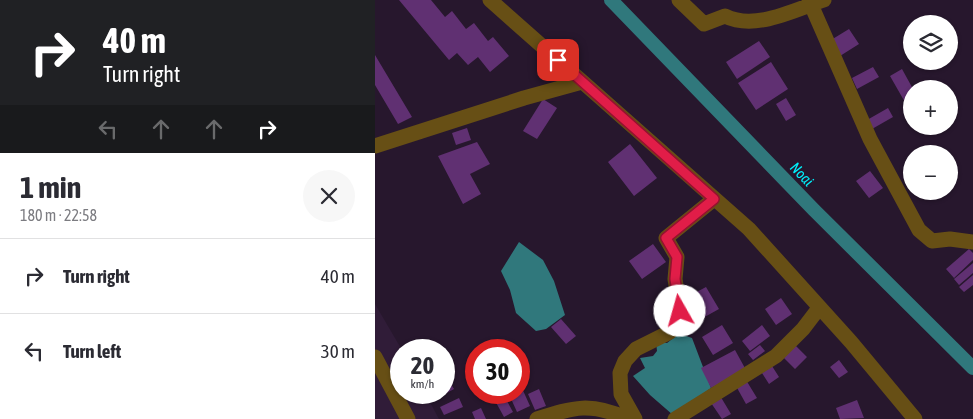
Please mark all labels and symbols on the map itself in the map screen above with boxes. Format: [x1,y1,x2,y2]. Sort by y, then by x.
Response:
pin [537,39,579,81]
water label: Noai [787,159,818,190]
position arrow [653,284,705,336]
speed limit sign: 30 [465,339,530,404]

